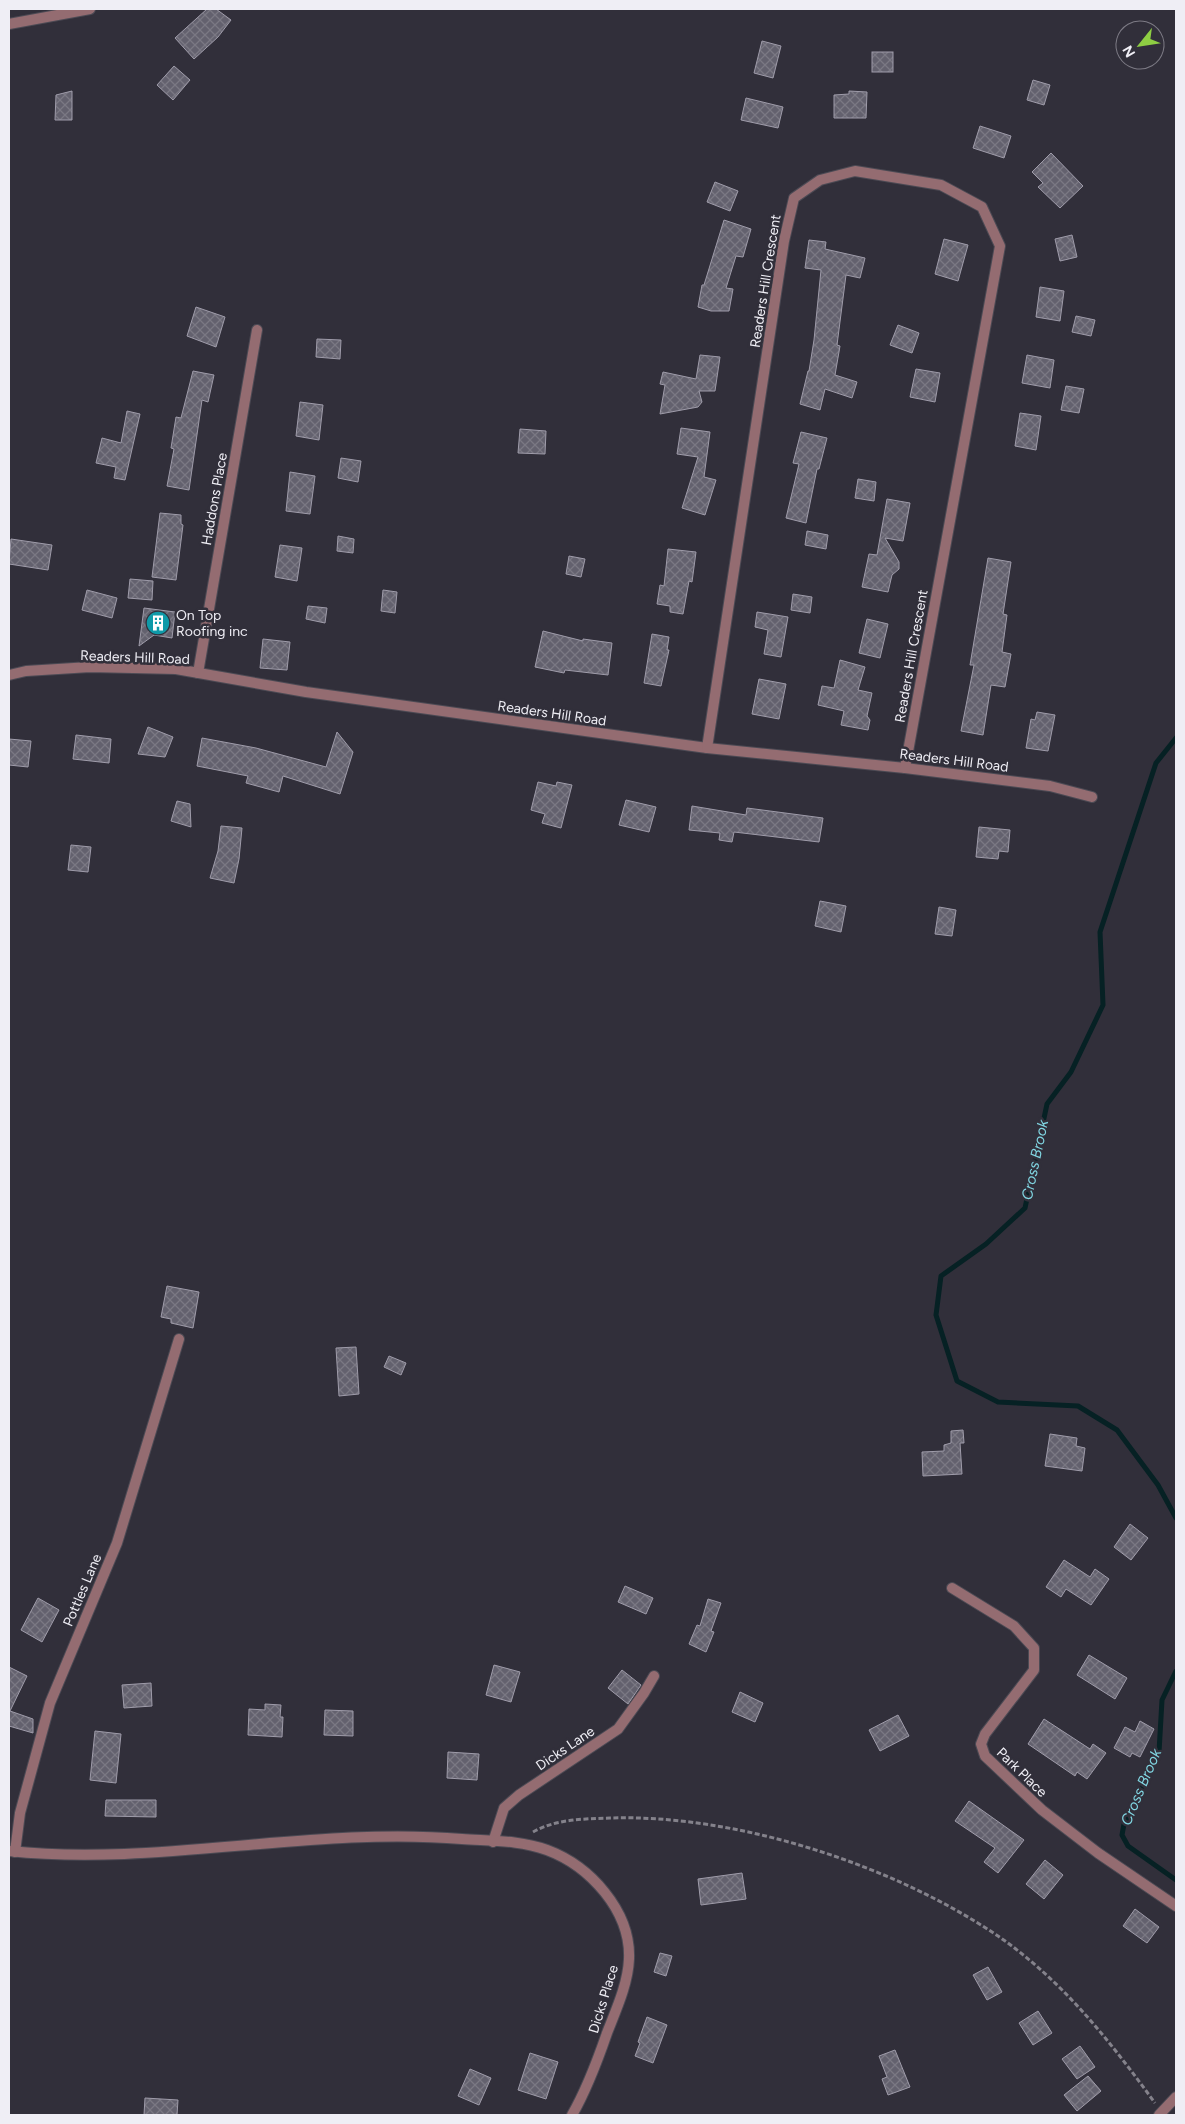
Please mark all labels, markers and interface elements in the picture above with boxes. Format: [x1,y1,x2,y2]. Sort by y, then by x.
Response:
north arrow [1115,20,1165,70]
text: N [1119,42,1139,60]
street label: Readers Hill Crescent [747,213,784,349]
street label: Haddons Place [198,451,231,547]
street label: Readers Hill Crescent [891,588,932,724]
place label: On Top Roofing inc [176,607,248,640]
building icon: On Top Roofing inc [145,610,171,636]
street label: Readers Hill Road [80,647,190,668]
street label: Readers Hill Road [496,697,607,730]
street label: Readers Hill Road [898,745,1009,776]
water label: Cross Brook [1018,1118,1052,1202]
street label: Pottles Lane [60,1551,106,1629]
street label: Dicks Lane [533,1722,598,1774]
street label: Park Place [993,1744,1051,1801]
water label: Cross Brook [1117,1745,1165,1828]
street label: Dicks Place [585,1962,622,2035]

